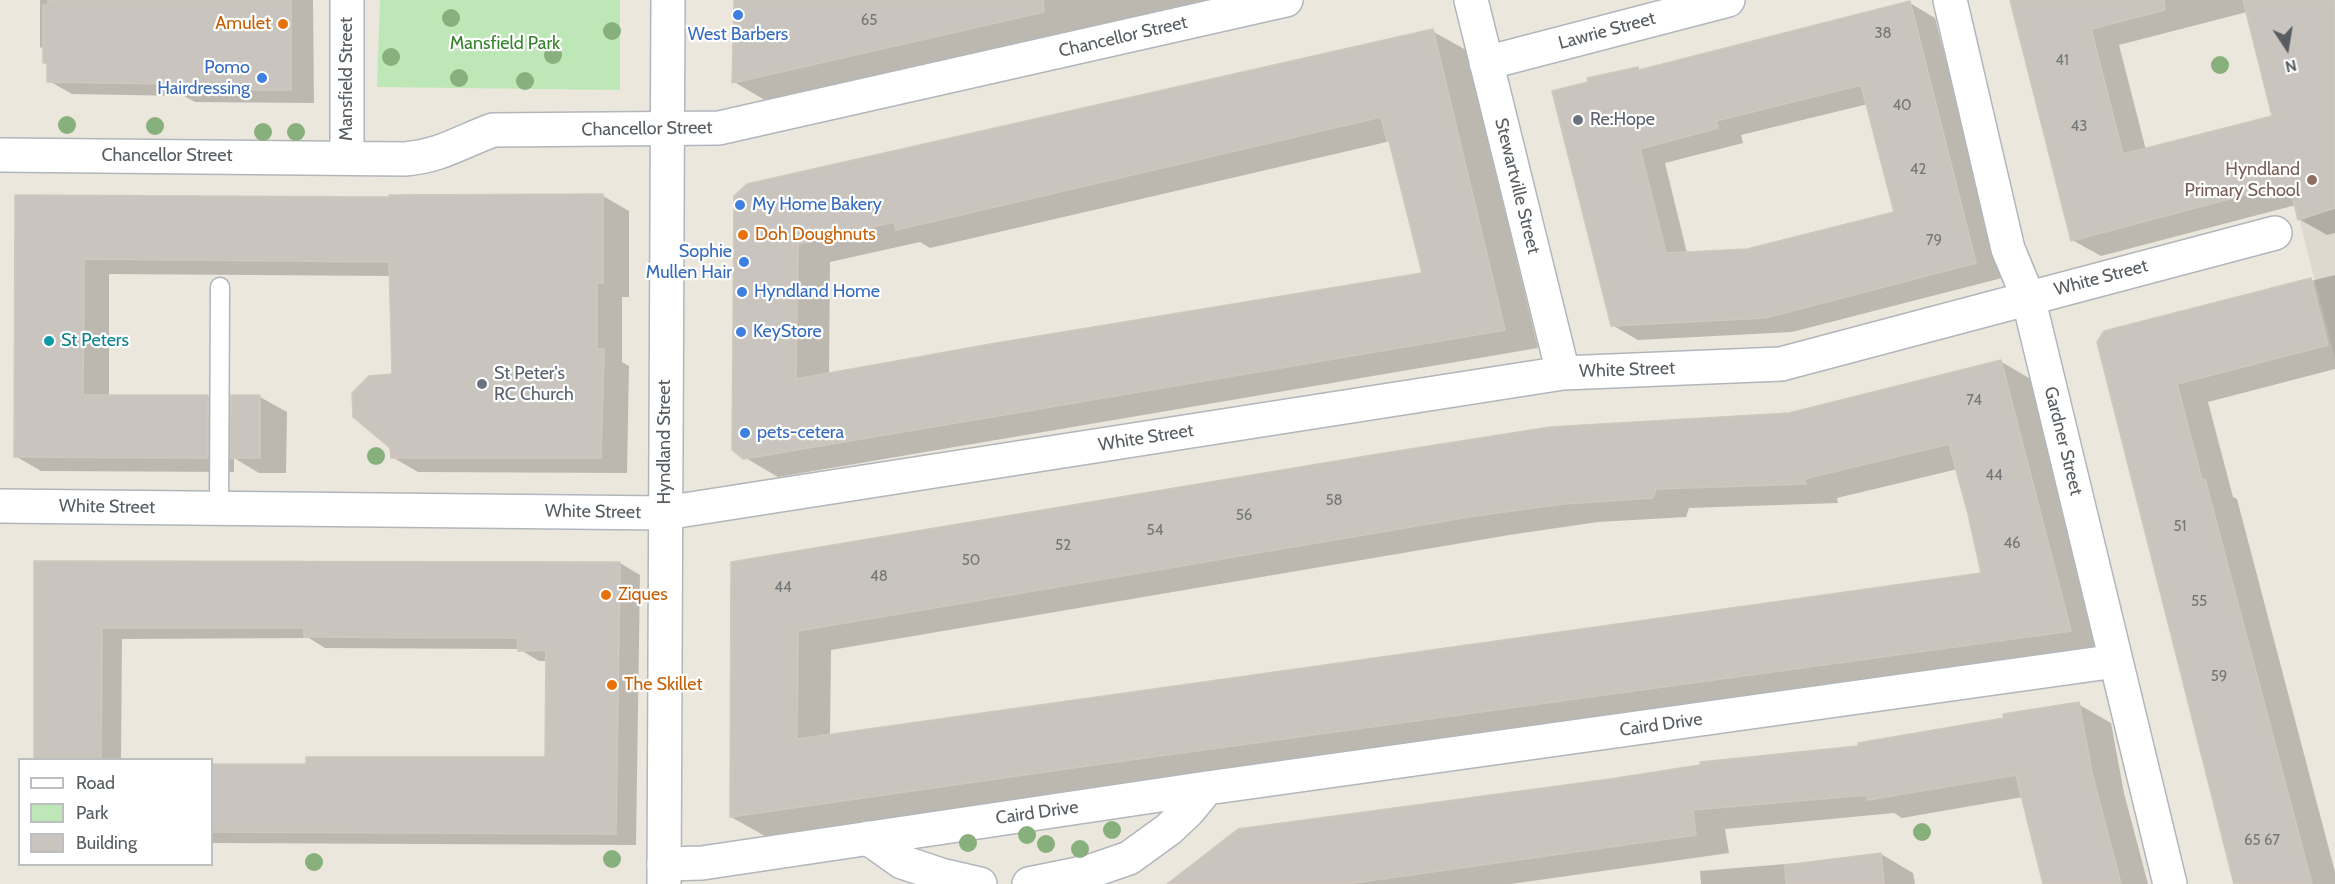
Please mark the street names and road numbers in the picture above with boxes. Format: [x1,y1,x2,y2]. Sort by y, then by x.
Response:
street label: Lawrie Street [1556,8,1658,54]
street label: Chancellor Street [1057,12,1189,62]
street label: Mansfield Street [336,17,358,141]
street label: Stewartville Street [1490,116,1544,256]
street label: Chancellor Street [581,117,713,141]
street label: Chancellor Street [101,145,233,167]
street label: White Street [2052,255,2150,301]
street label: White Street [1579,358,1675,382]
street label: Hyndland Street [654,380,676,504]
street label: Gardner Street [2039,384,2087,498]
street label: White Street [1097,420,1195,456]
street label: White Street [59,495,155,519]
street label: White Street [545,500,641,524]
street label: Caird Drive [1618,709,1704,741]
street label: Caird Drive [994,797,1080,829]

